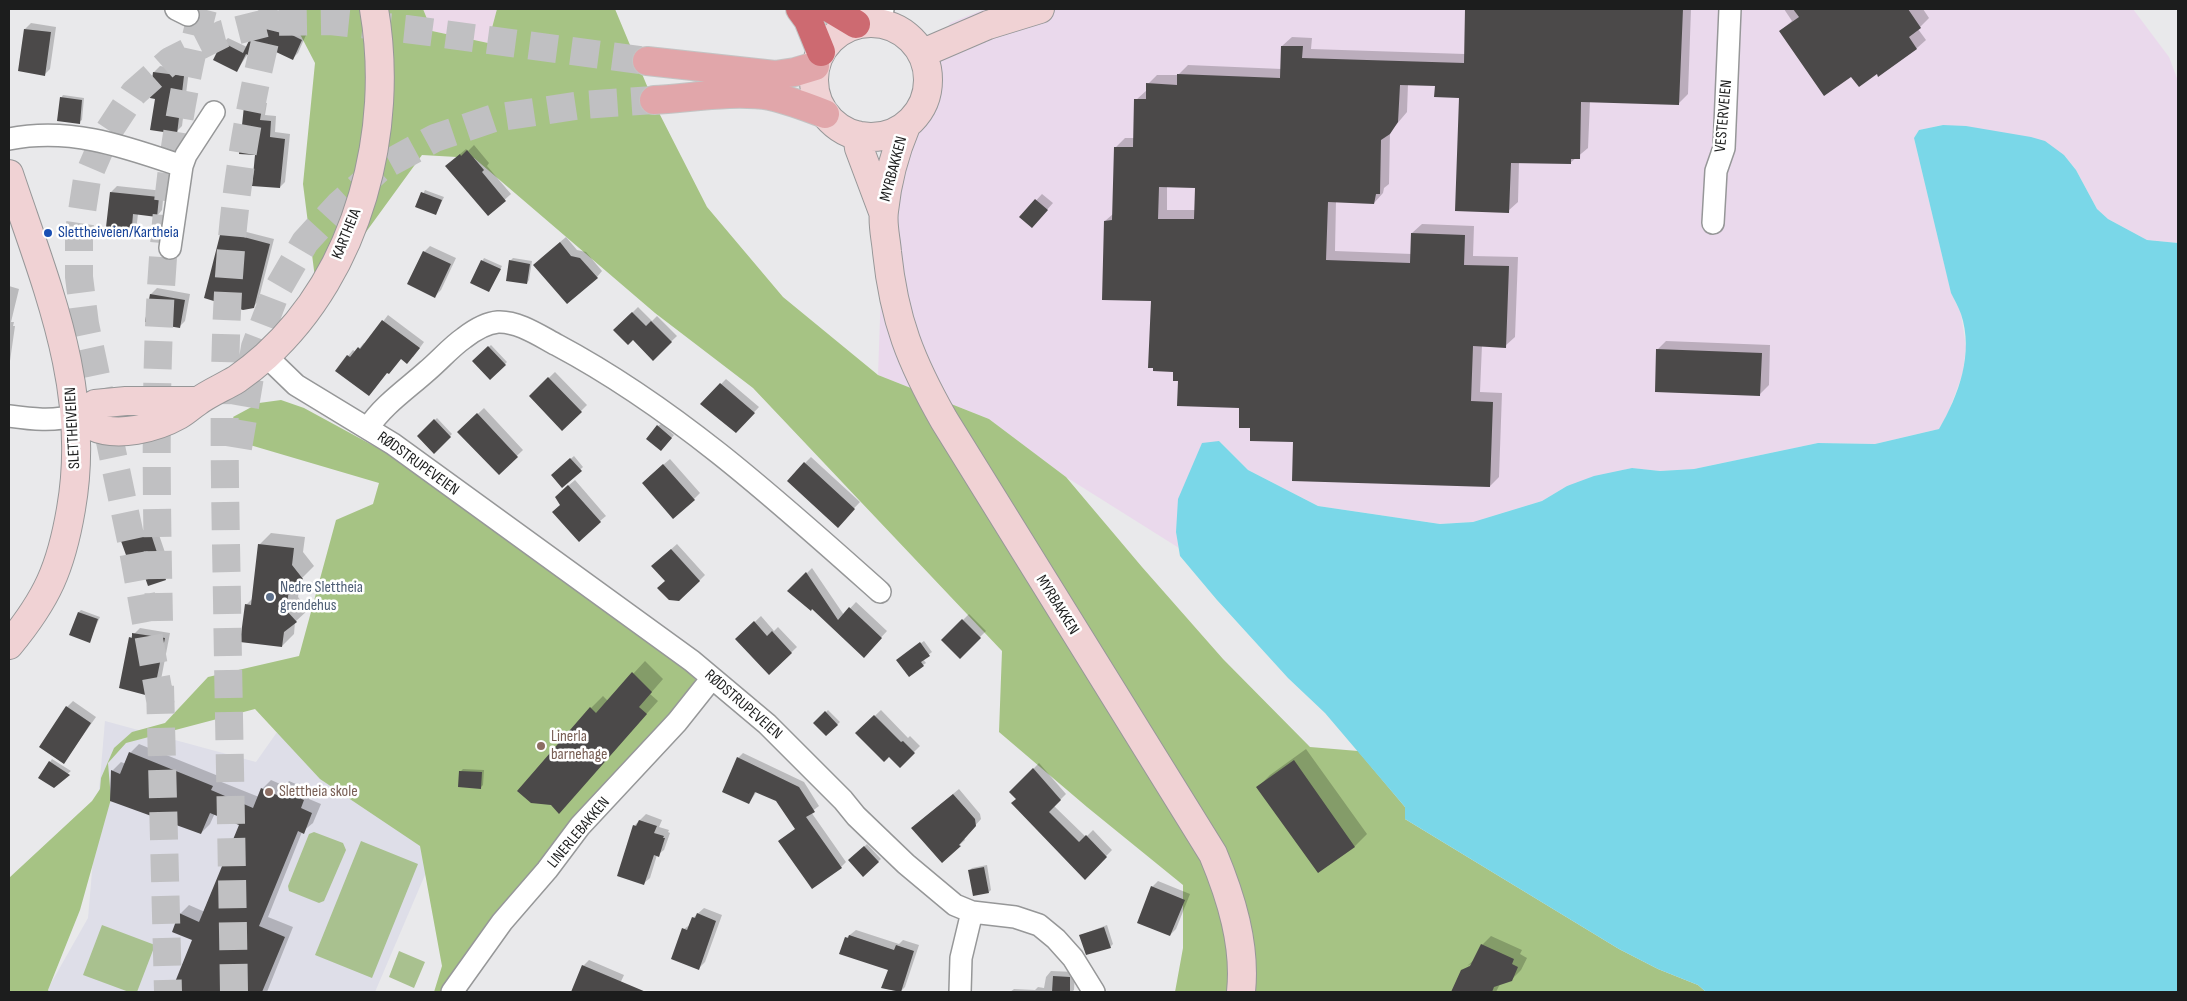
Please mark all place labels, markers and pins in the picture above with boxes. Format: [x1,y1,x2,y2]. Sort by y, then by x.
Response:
place label: Slettheiveien/Kartheia [58,223,179,243]
marker: Slettheiveien/Kartheia [42,227,54,239]
place label: Nedre Slettheia grendehus [280,578,363,616]
marker: Nedre Slettheia grendehus [264,591,276,603]
place label: Linerla barnehage [551,727,607,765]
marker: Linerla barnehage [535,740,547,752]
place label: Slettheia skole [279,782,358,802]
marker: Slettheia skole [263,786,275,798]

